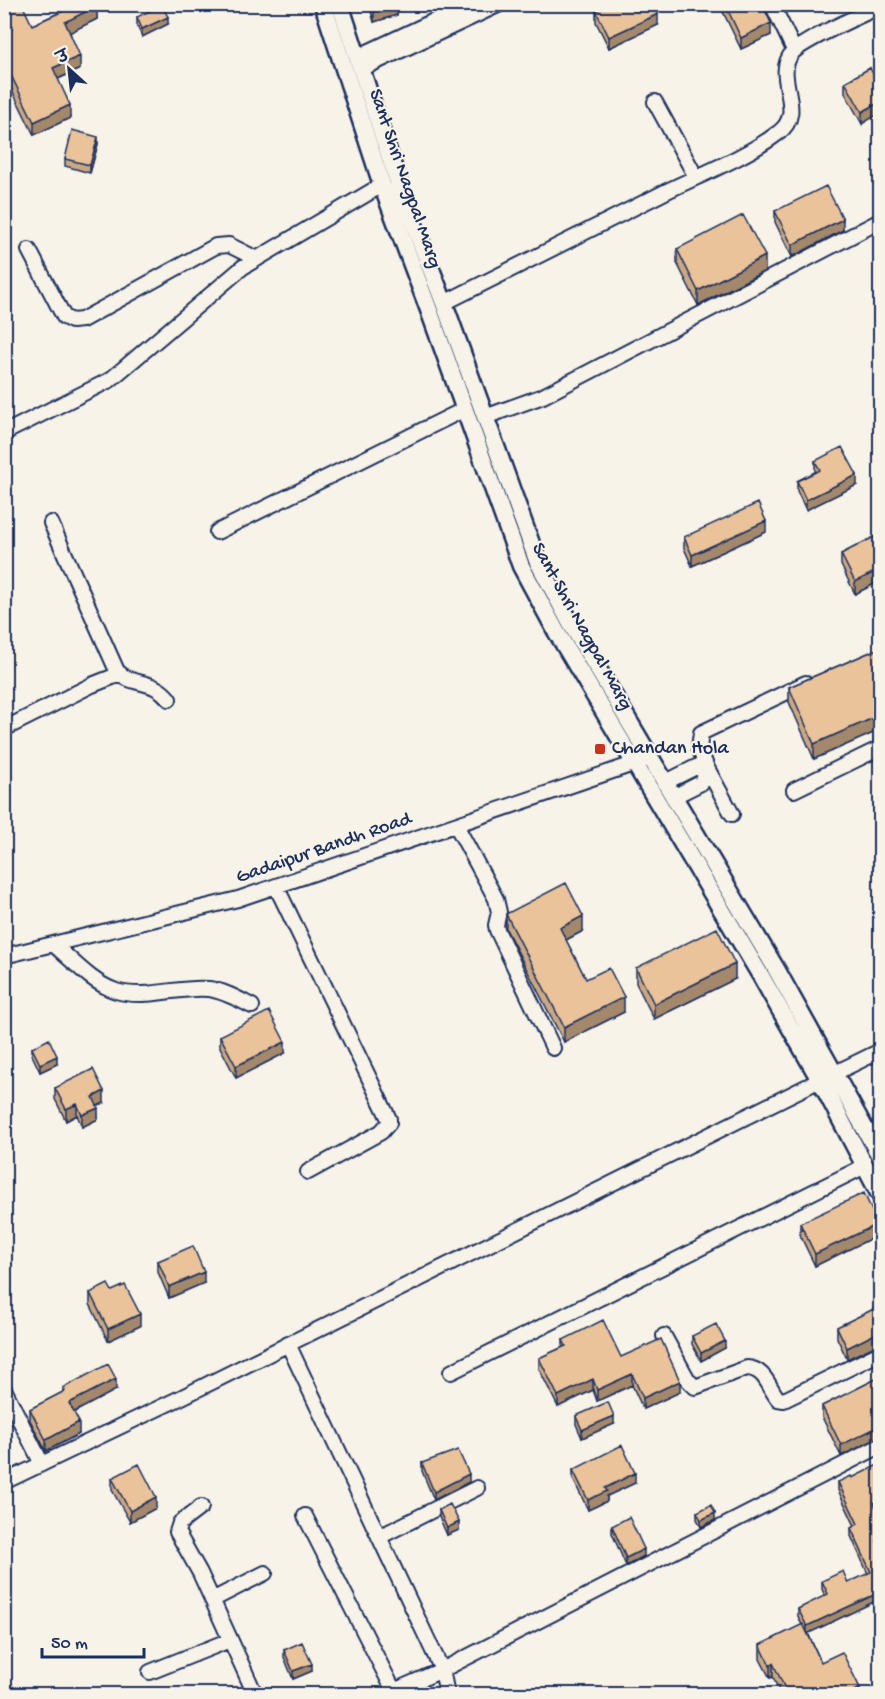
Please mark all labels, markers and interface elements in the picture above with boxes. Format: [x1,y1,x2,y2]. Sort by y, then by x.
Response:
north arrow [39,39,99,99]
text: उ [53,47,74,71]
street label: Sant Shri Nagpal Marg [363,86,445,272]
street label: Sant Shri Nagpal Marg [525,539,637,715]
place label: Chandan Hola [612,738,729,761]
marker: Chandan Hola [593,742,607,756]
street label: Gadaipur Bandh Road [233,807,417,890]
scale bar [42,1621,144,1659]
text: 50 m [51,1634,88,1655]

